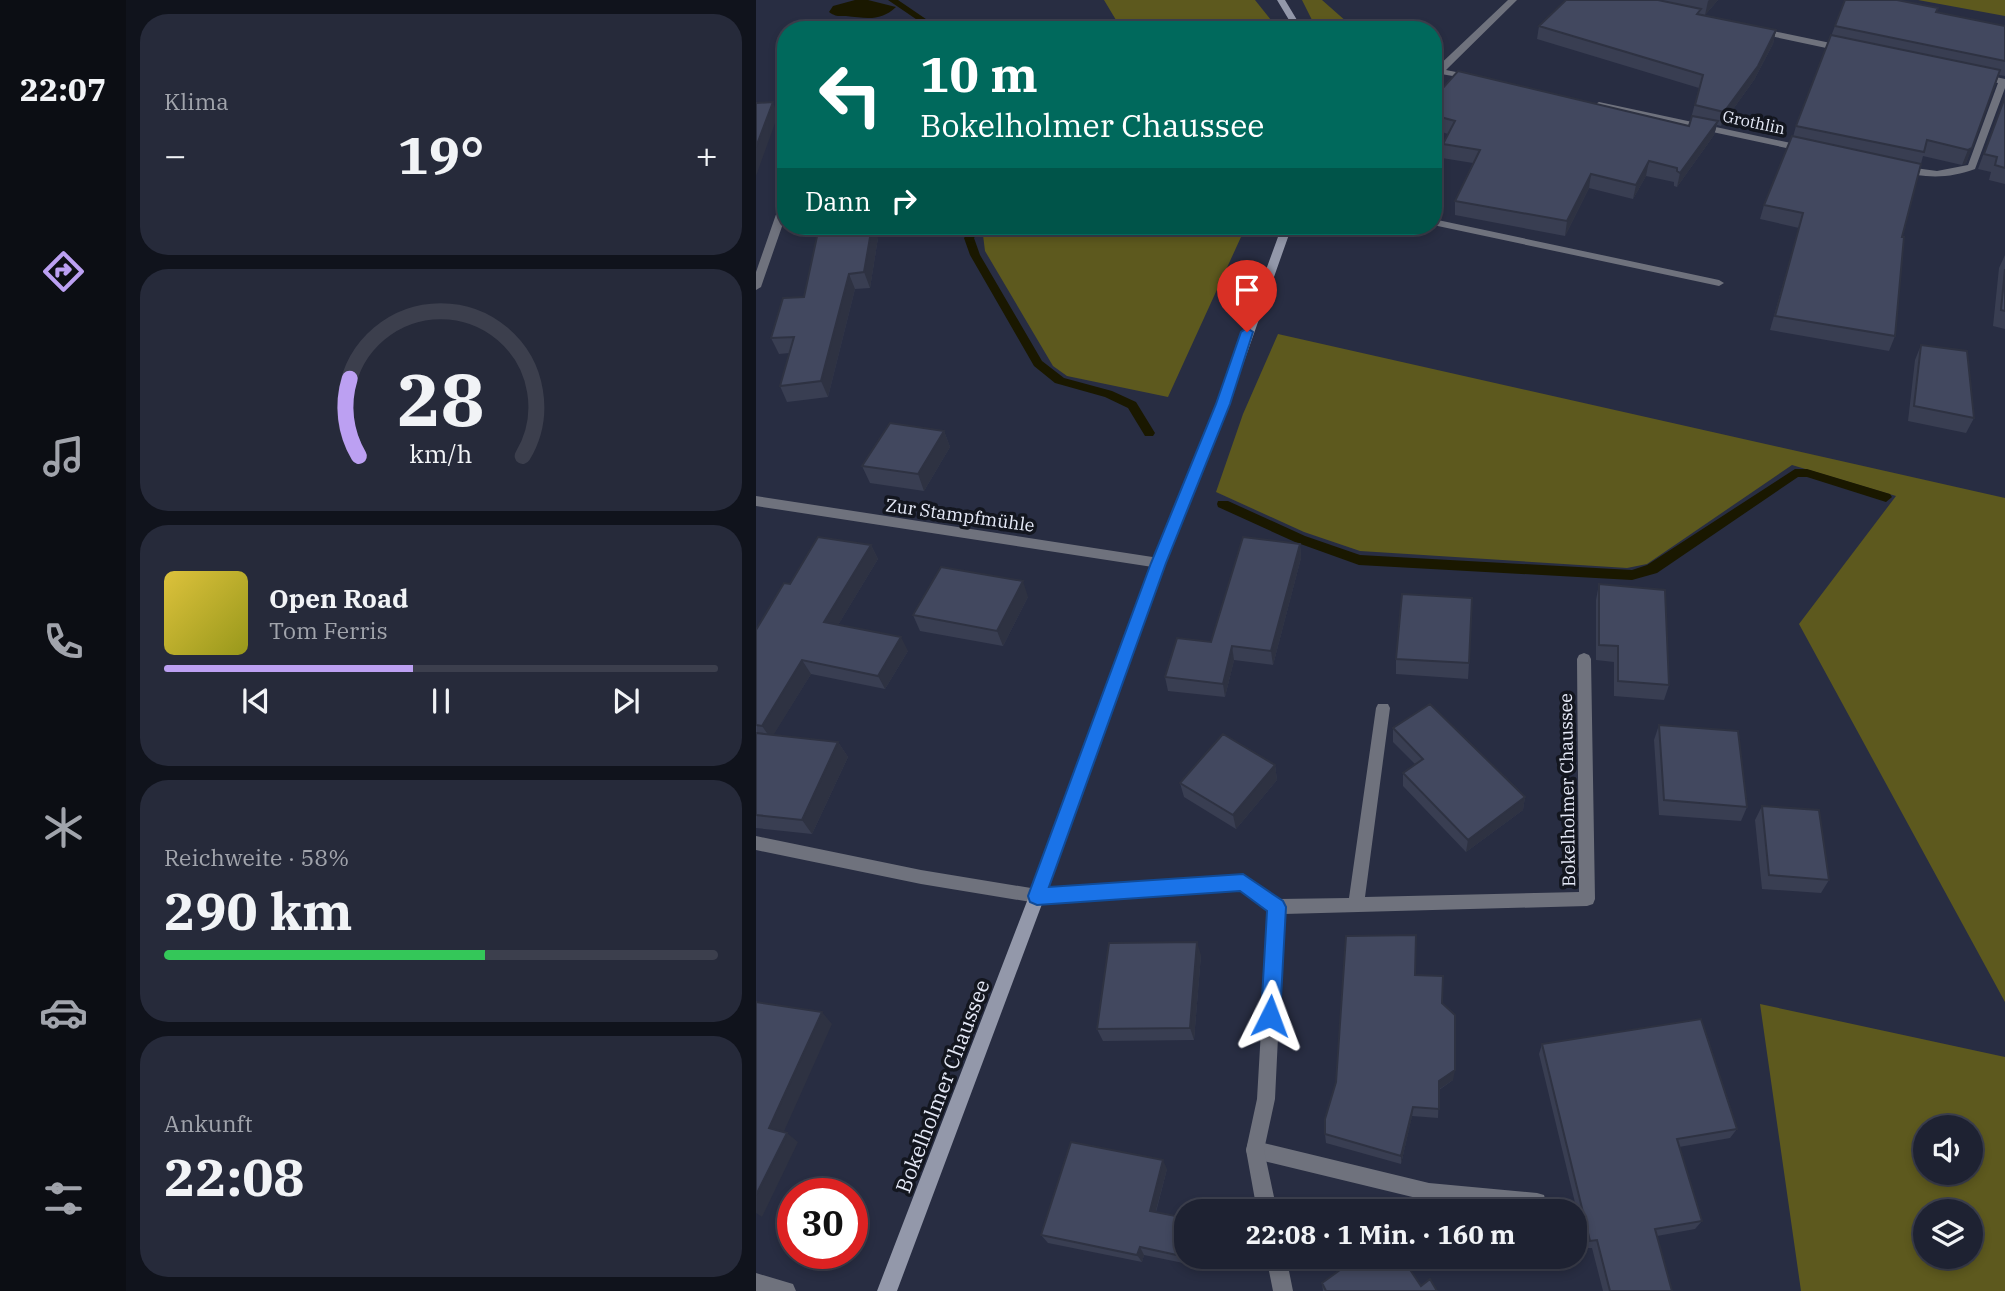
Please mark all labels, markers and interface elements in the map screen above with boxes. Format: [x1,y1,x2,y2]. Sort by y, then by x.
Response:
text: 10 m [920,42,1038,105]
icon: left [805,49,896,140]
text: 22:07 [20,68,106,110]
text: Klima [164,86,229,116]
text: Bokelholmer Chaussee [920,104,1265,146]
street label: Grothlin [1721,106,1787,138]
text: 19° [398,121,484,188]
text: − [164,130,187,179]
text: + [695,130,718,179]
icon: right [885,182,923,220]
text: Dann [805,184,871,218]
icon: directions [39,247,88,296]
pin [1217,260,1277,332]
icon: arrive [1228,271,1266,309]
text: 28 [397,352,485,447]
icon: music [39,432,88,481]
text: km/h [409,437,473,470]
street label: Zur Stampfmühle [884,493,1036,537]
text: Open Road [269,581,408,615]
text: Tom Ferris [269,615,388,645]
icon: phone [39,617,88,666]
icon: previous [237,682,275,720]
icon: pause [422,682,460,720]
icon: next [607,682,645,720]
street label: Bokelholmer Chaussee [1554,693,1580,887]
icon: climate [39,803,88,852]
text: Reichweite · 58% [164,842,349,872]
text: 290 km [164,877,353,944]
street label: Bokelholmer Chaussee [888,975,996,1197]
position arrow [1233,979,1307,1053]
icon: car [39,988,88,1037]
text: Ankunft [164,1108,253,1138]
map controls [1913,1115,1983,1269]
button: sound [1913,1115,1983,1185]
text: 22:08 [164,1143,305,1210]
icon: filters [39,1174,88,1223]
speed limit sign: 30 [777,1178,868,1269]
button: layers [1913,1199,1983,1269]
text: 22:08 · 1 Min. · 160 m [1246,1217,1515,1251]

